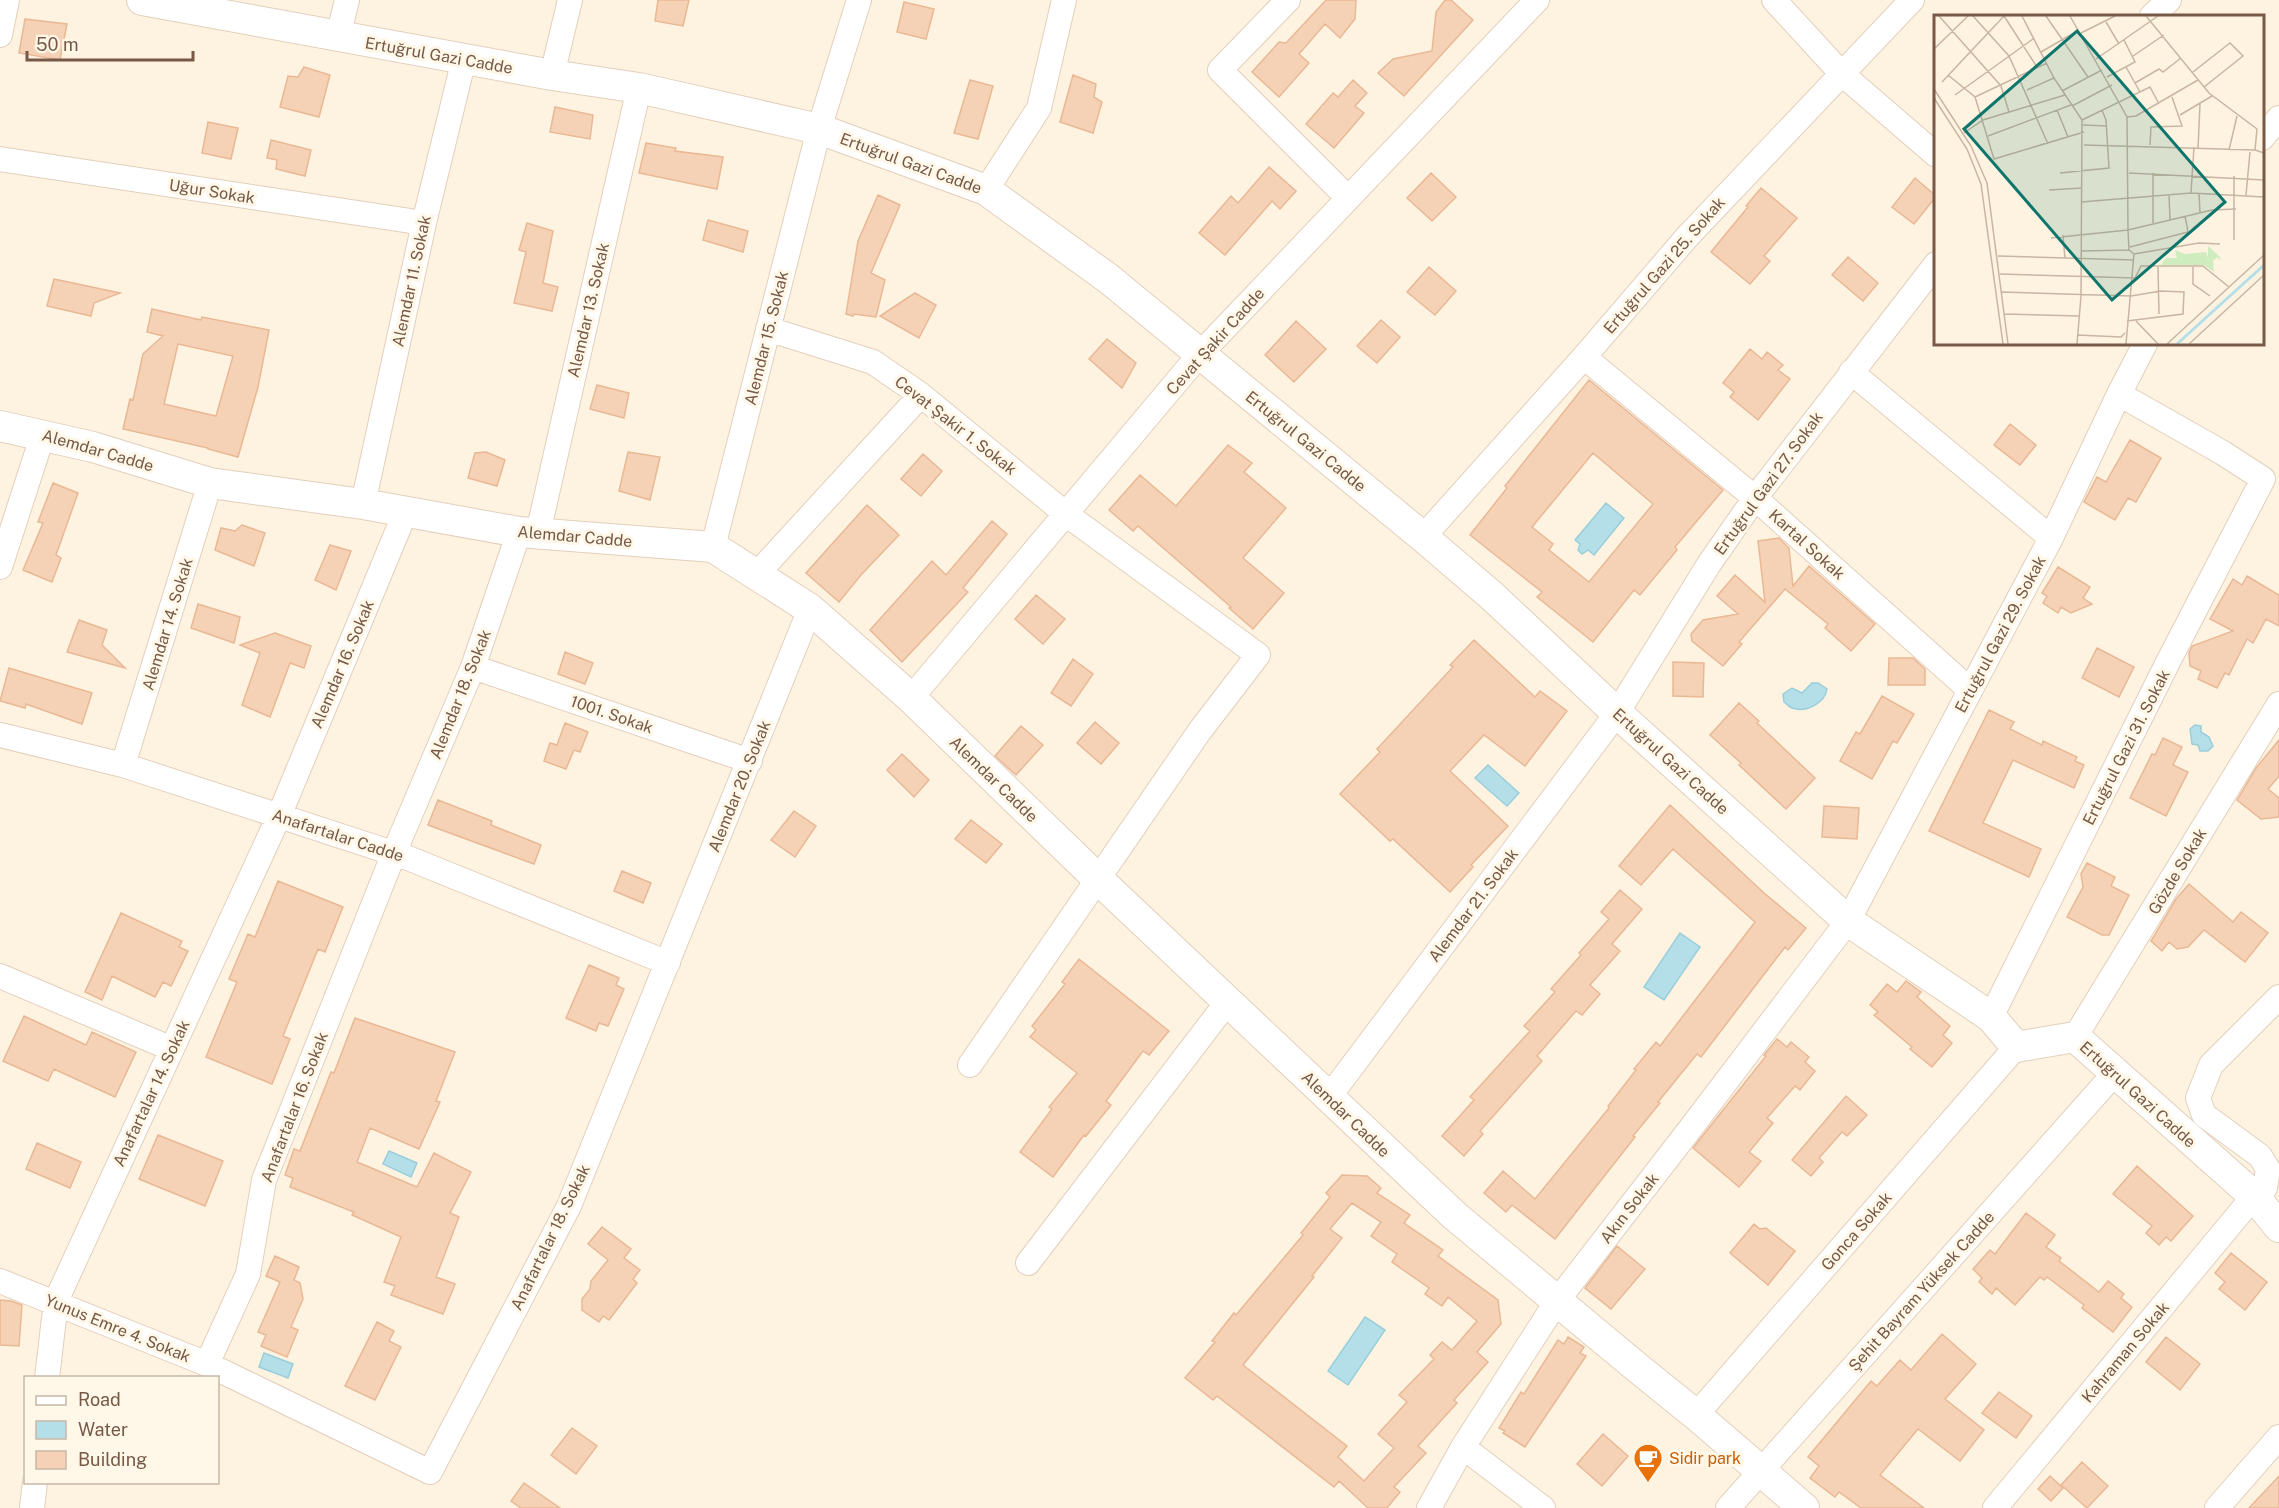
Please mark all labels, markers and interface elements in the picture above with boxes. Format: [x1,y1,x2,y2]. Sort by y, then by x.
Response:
inset map [1934,15,2264,345]
scale bar [27,24,194,62]
street label: Ertuğrul Gazi Cadde [364,33,514,78]
text: 50 m [36,34,79,55]
street label: Ertuğrul Gazi Cadde [837,129,984,198]
street label: Uğur Sokak [168,175,256,208]
street label: Ertuğrul Gazi 25. Sokak [1600,193,1729,338]
street label: Alemdar 11. Sokak [388,214,435,349]
street label: Alemdar 13. Sokak [564,241,613,379]
street label: Alemdar 15. Sokak [741,269,792,407]
street label: Cevat Şakir Cadde [1162,284,1268,399]
street label: Cevat Şakir 1. Sokak [891,372,1020,479]
street label: Ertuğrul Gazi Cadde [1242,387,1370,496]
street label: Ertuğrul Gazi 27. Sokak [1710,408,1827,559]
street label: Alemdar Cadde [40,425,156,475]
street label: Kartal Sokak [1765,505,1849,583]
street label: Alemdar Cadde [517,522,633,551]
street label: Ertuğrul Gazi 29. Sokak [1951,553,2050,716]
street label: Alemdar 14. Sokak [138,556,197,693]
street label: Alemdar 16. Sokak [307,597,378,731]
street label: Alemdar 18. Sokak [426,627,495,762]
street label: Ertuğrul Gazi 31. Sokak [2079,666,2174,828]
street label: 1001. Sokak [568,691,656,737]
street label: Ertuğrul Gazi Cadde [1609,704,1733,818]
street label: Alemdar 20. Sokak [704,718,775,855]
street label: Alemdar Cadde [946,733,1042,826]
street label: Anafartalar Cadde [270,805,406,866]
street label: Gözde Sokak [2144,825,2211,918]
street label: Alemdar 21. Sokak [1425,845,1522,966]
street label: Anafartalar 14. Sokak [109,1017,194,1170]
street label: Anafartalar 16. Sokak [257,1029,332,1185]
street label: Ertuğrul Gazi Cadde [2076,1037,2200,1151]
street label: Alemdar Cadde [1298,1068,1394,1161]
street label: Anafartalar 18. Sokak [507,1161,594,1313]
street label: Akın Sokak [1596,1169,1663,1247]
street label: Gonca Sokak [1817,1188,1896,1274]
street label: Şehit Bayram Yüksek Cadde [1845,1207,1998,1375]
street label: Yunus Emre 4. Sokak [42,1291,193,1366]
street label: Kahraman Sokak [2078,1298,2173,1407]
legend [24,1376,219,1484]
text: Road [78,1389,121,1410]
text: Water [78,1419,128,1440]
cafe icon: Sidir park [1632,1442,1664,1484]
text: Building [78,1449,147,1470]
place label: Sidir park [1669,1449,1741,1468]

